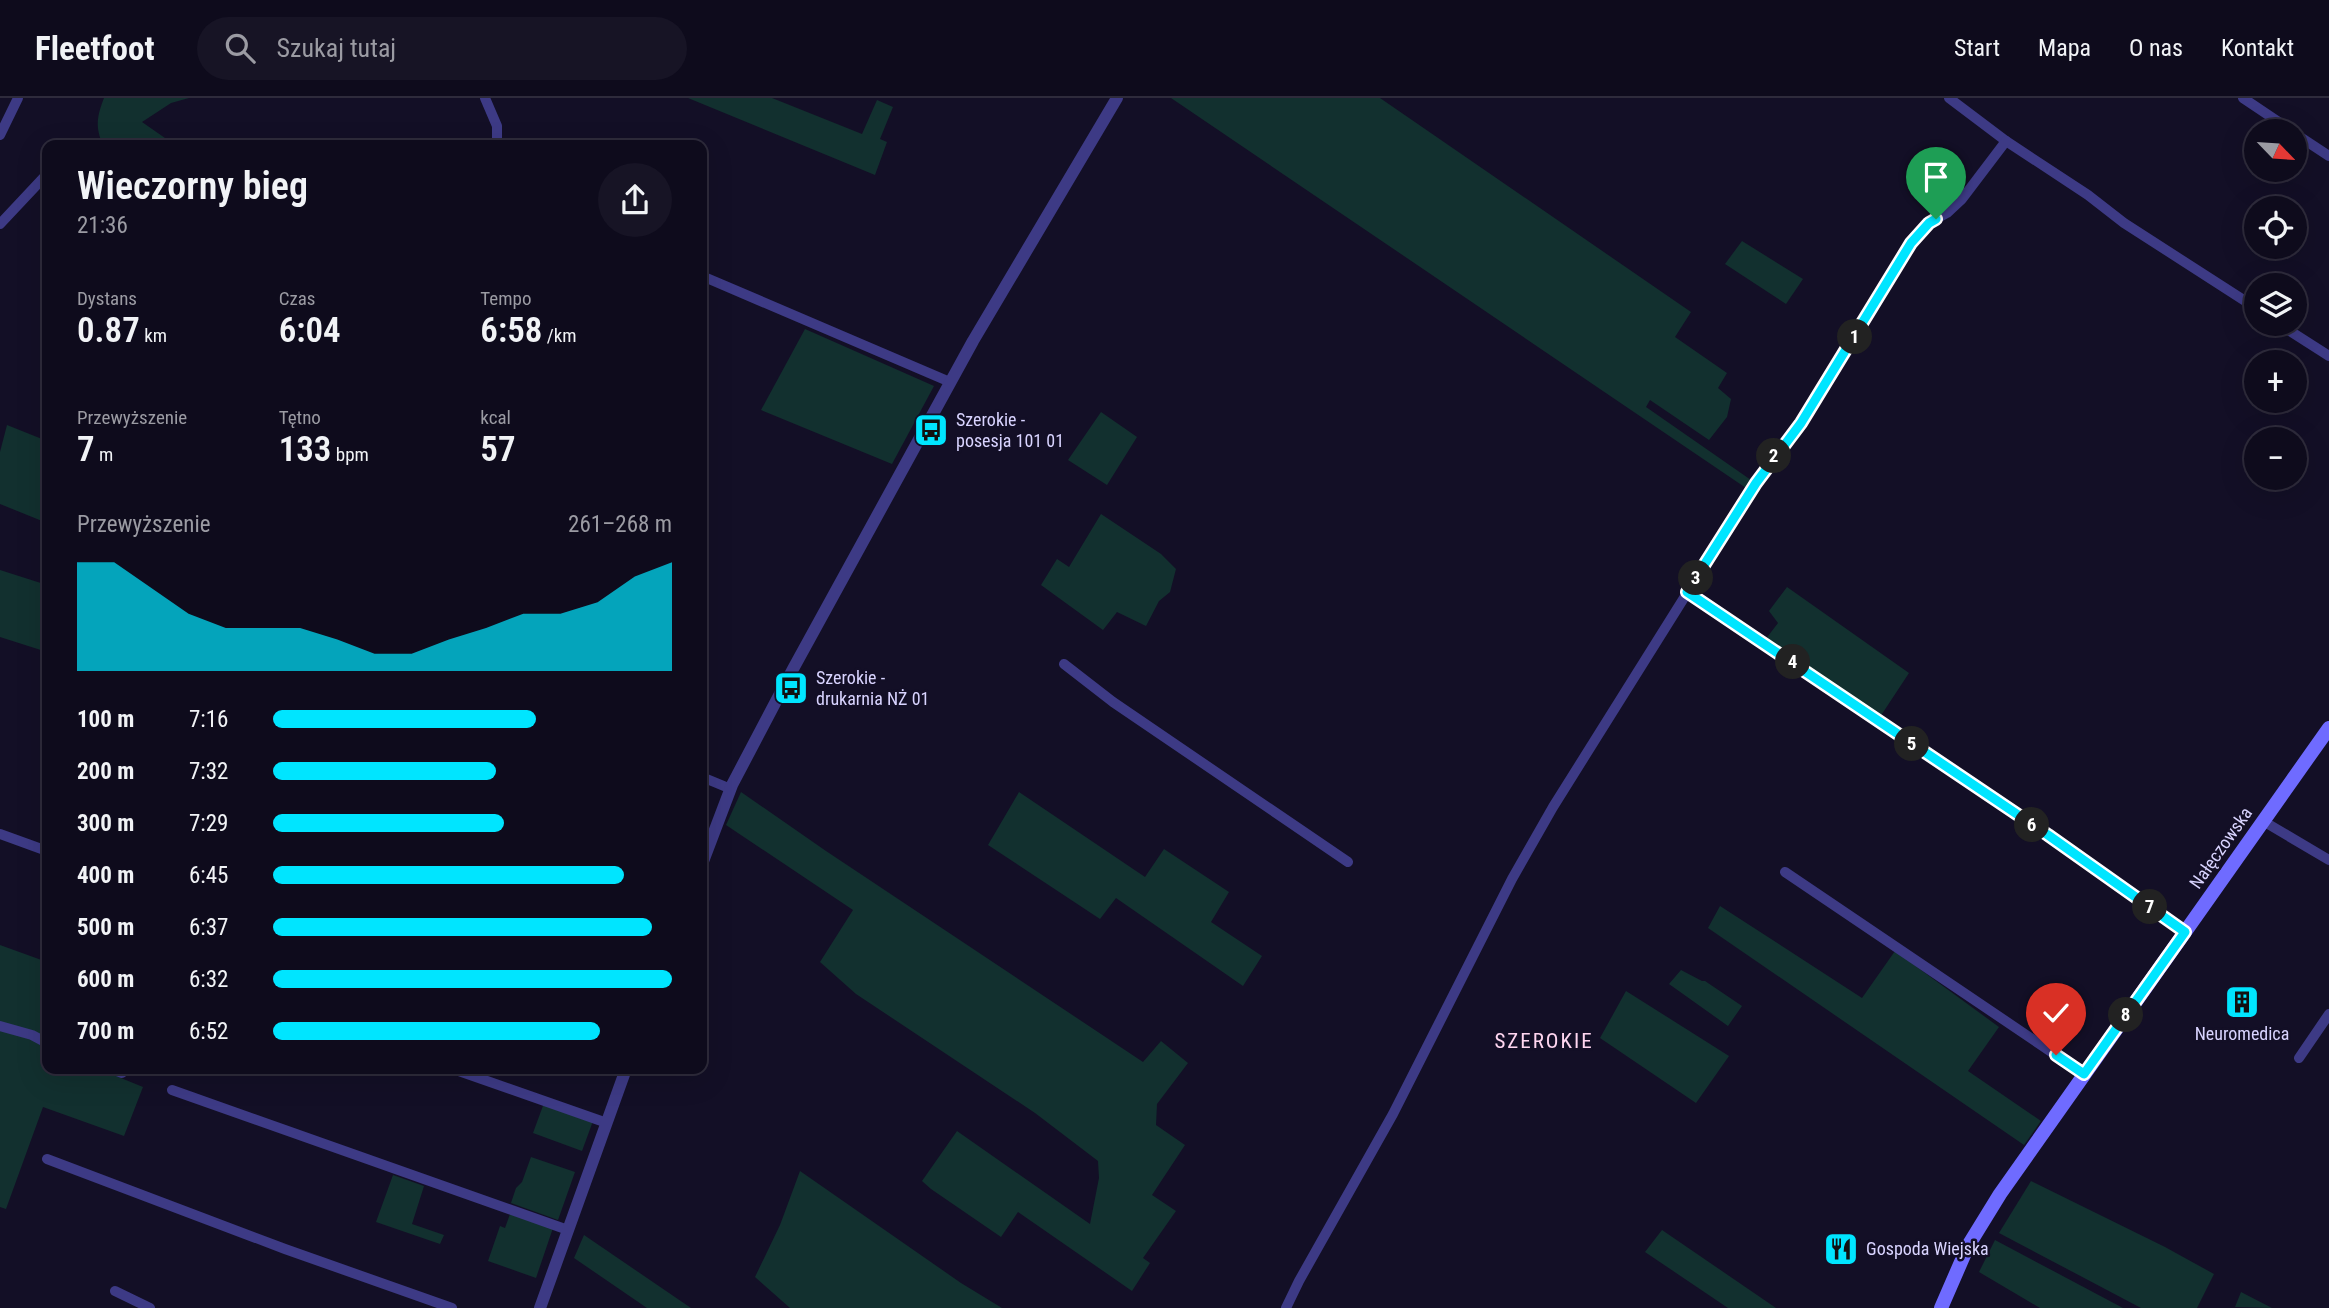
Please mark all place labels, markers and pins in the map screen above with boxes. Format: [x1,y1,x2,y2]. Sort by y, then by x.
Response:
pin [1906,147,1966,219]
pin: 1 [1838,320,1872,354]
place label: Szerokie - posesja 101 01 [956,409,1064,451]
bus stop icon: Szerokie - posesja 101 01 [912,411,950,449]
pin: 2 [1756,438,1792,474]
pin: 3 [1678,560,1714,596]
pin: 4 [1776,644,1811,680]
place label: Szerokie - drukarnia NŻ 01 [816,667,929,709]
bus stop icon: Szerokie - drukarnia NŻ 01 [772,669,810,707]
pin: 5 [1895,726,1930,762]
pin: 6 [2014,808,2050,842]
pin: 7 [2132,890,2168,924]
pin [2026,983,2086,1055]
building icon: Neuromedica [2223,983,2261,1021]
pin: 8 [2108,998,2144,1032]
place label: Neuromedica [2195,1023,2289,1044]
restaurant icon: Gospoda Wiejska [1822,1230,1860,1268]
place label: Gospoda Wiejska [1866,1238,1989,1259]

